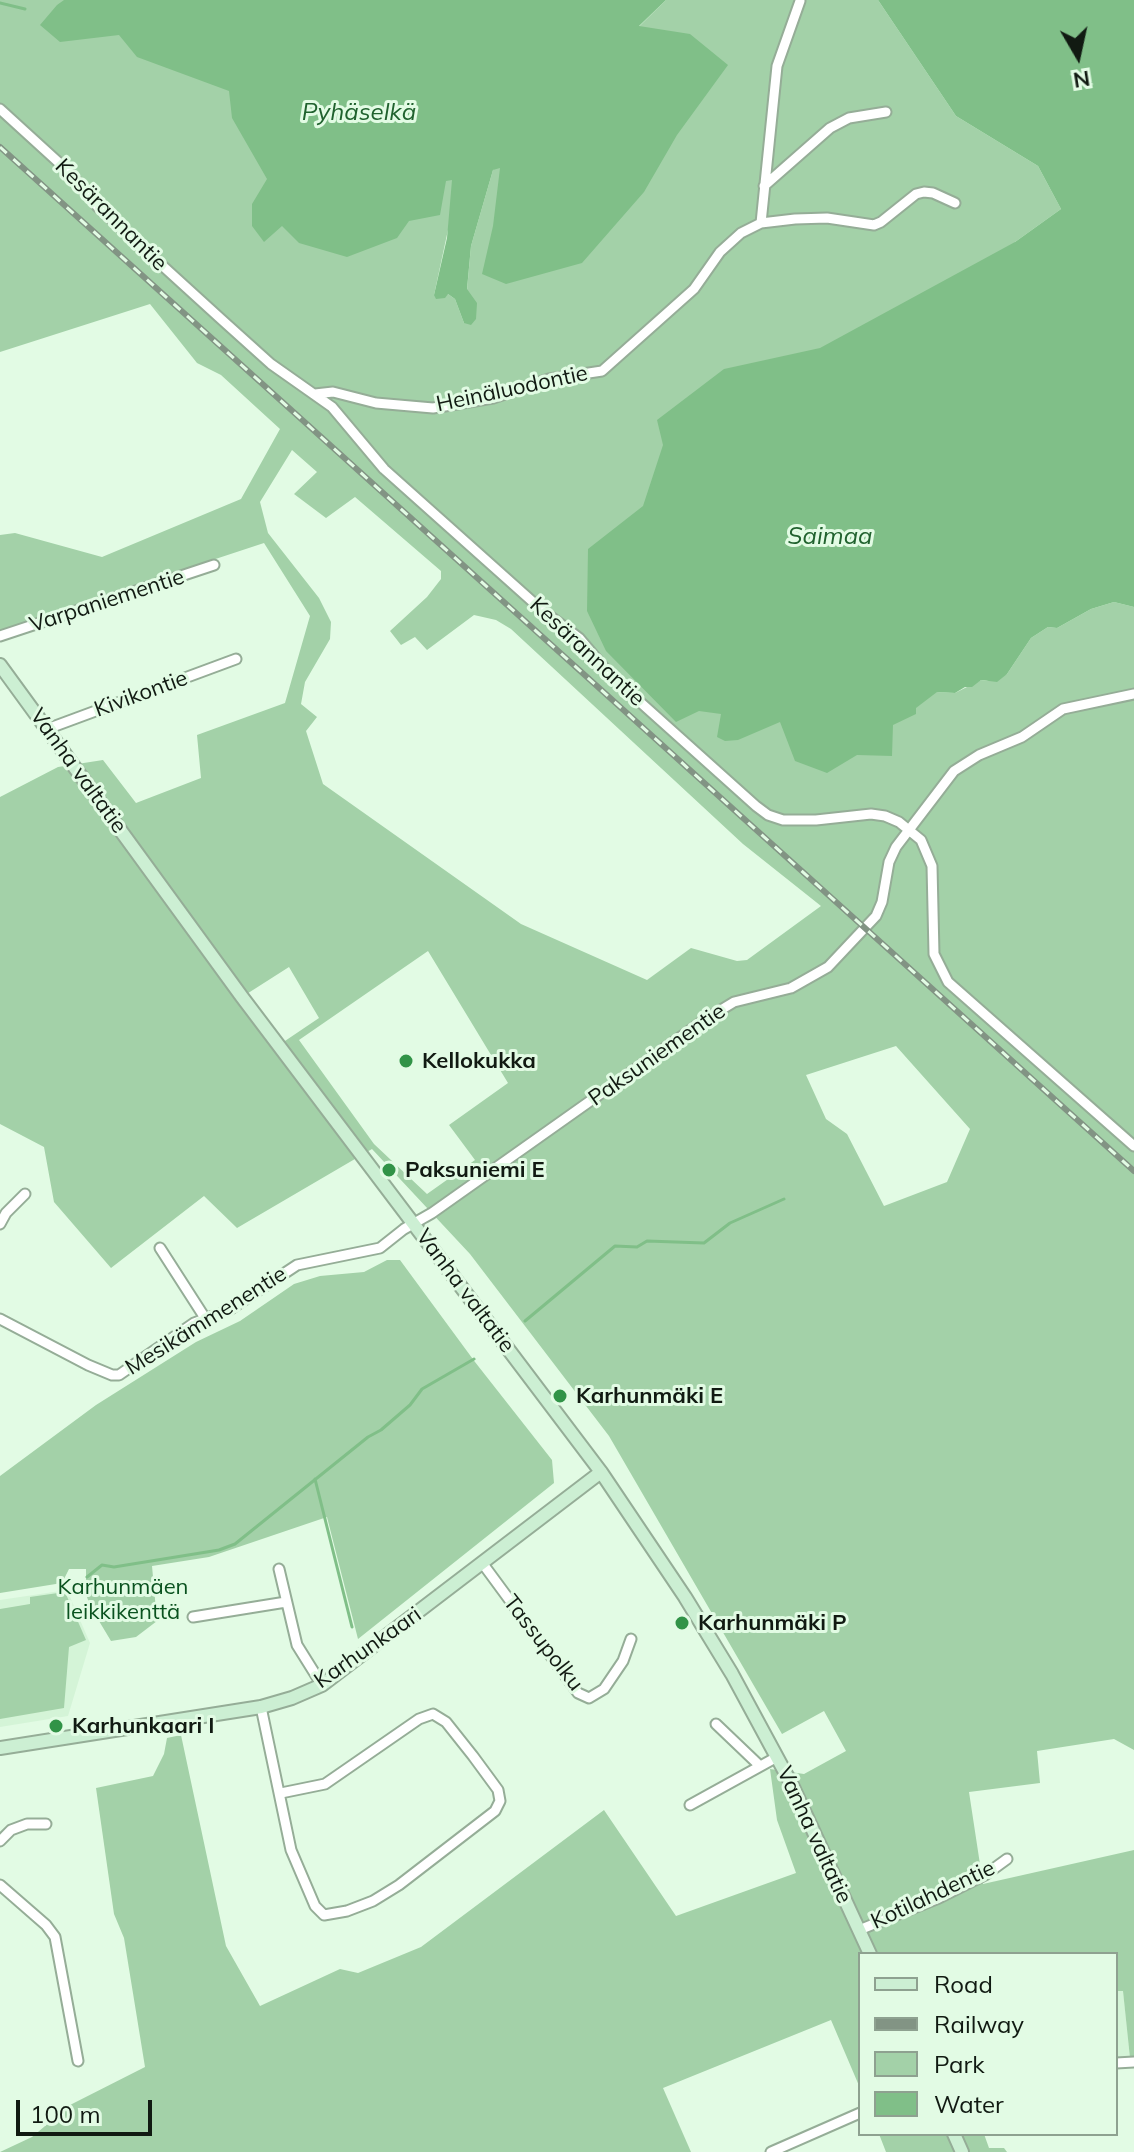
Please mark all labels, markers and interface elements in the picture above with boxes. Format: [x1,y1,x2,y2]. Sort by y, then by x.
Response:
north arrow [1038,16,1118,96]
text: N [1071,65,1092,95]
water label: Pyhäselkä [302,99,416,127]
street label: Kesärannantie [49,153,173,277]
street label: Heinäluodontie [434,360,590,418]
water label: Saimaa [788,523,872,551]
street label: Varpaniementie [26,564,188,638]
street label: Kesärannantie [524,592,650,712]
street label: Kivikontie [91,665,191,723]
street label: Vanha valtatie [24,703,132,839]
street label: Paksuniementie [584,998,730,1112]
place label: Kellokukka [422,1048,536,1074]
marker: Kellokukka [397,1052,415,1070]
place label: Paksuniemi E [405,1157,545,1183]
marker: Paksuniemi E [380,1161,398,1179]
street label: Vanha valtatie [410,1224,520,1358]
street label: Mesikämmenentie [121,1261,291,1381]
place label: Karhunmäki E [576,1383,723,1409]
marker: Karhunmäki E [551,1387,569,1405]
park label: Karhunmäen leikkikenttä [58,1574,188,1626]
street label: Tassupolku [497,1590,589,1696]
street label: Karhunkaari [309,1601,427,1695]
place label: Karhunmäki P [698,1610,847,1636]
marker: Karhunmäki P [673,1614,691,1632]
place label: Karhunkaari I [72,1713,215,1739]
marker: Karhunkaari I [47,1717,65,1735]
street label: Vanha valtatie [771,1762,857,1908]
street label: Kotilahdentie [867,1855,999,1935]
legend [858,1952,1118,2136]
text: Road [934,1969,993,1999]
text: Railway [934,2009,1024,2039]
text: Park [934,2049,985,2079]
scale bar [20,2084,156,2134]
text: Water [934,2089,1004,2119]
text: 100 m [30,2099,101,2129]

